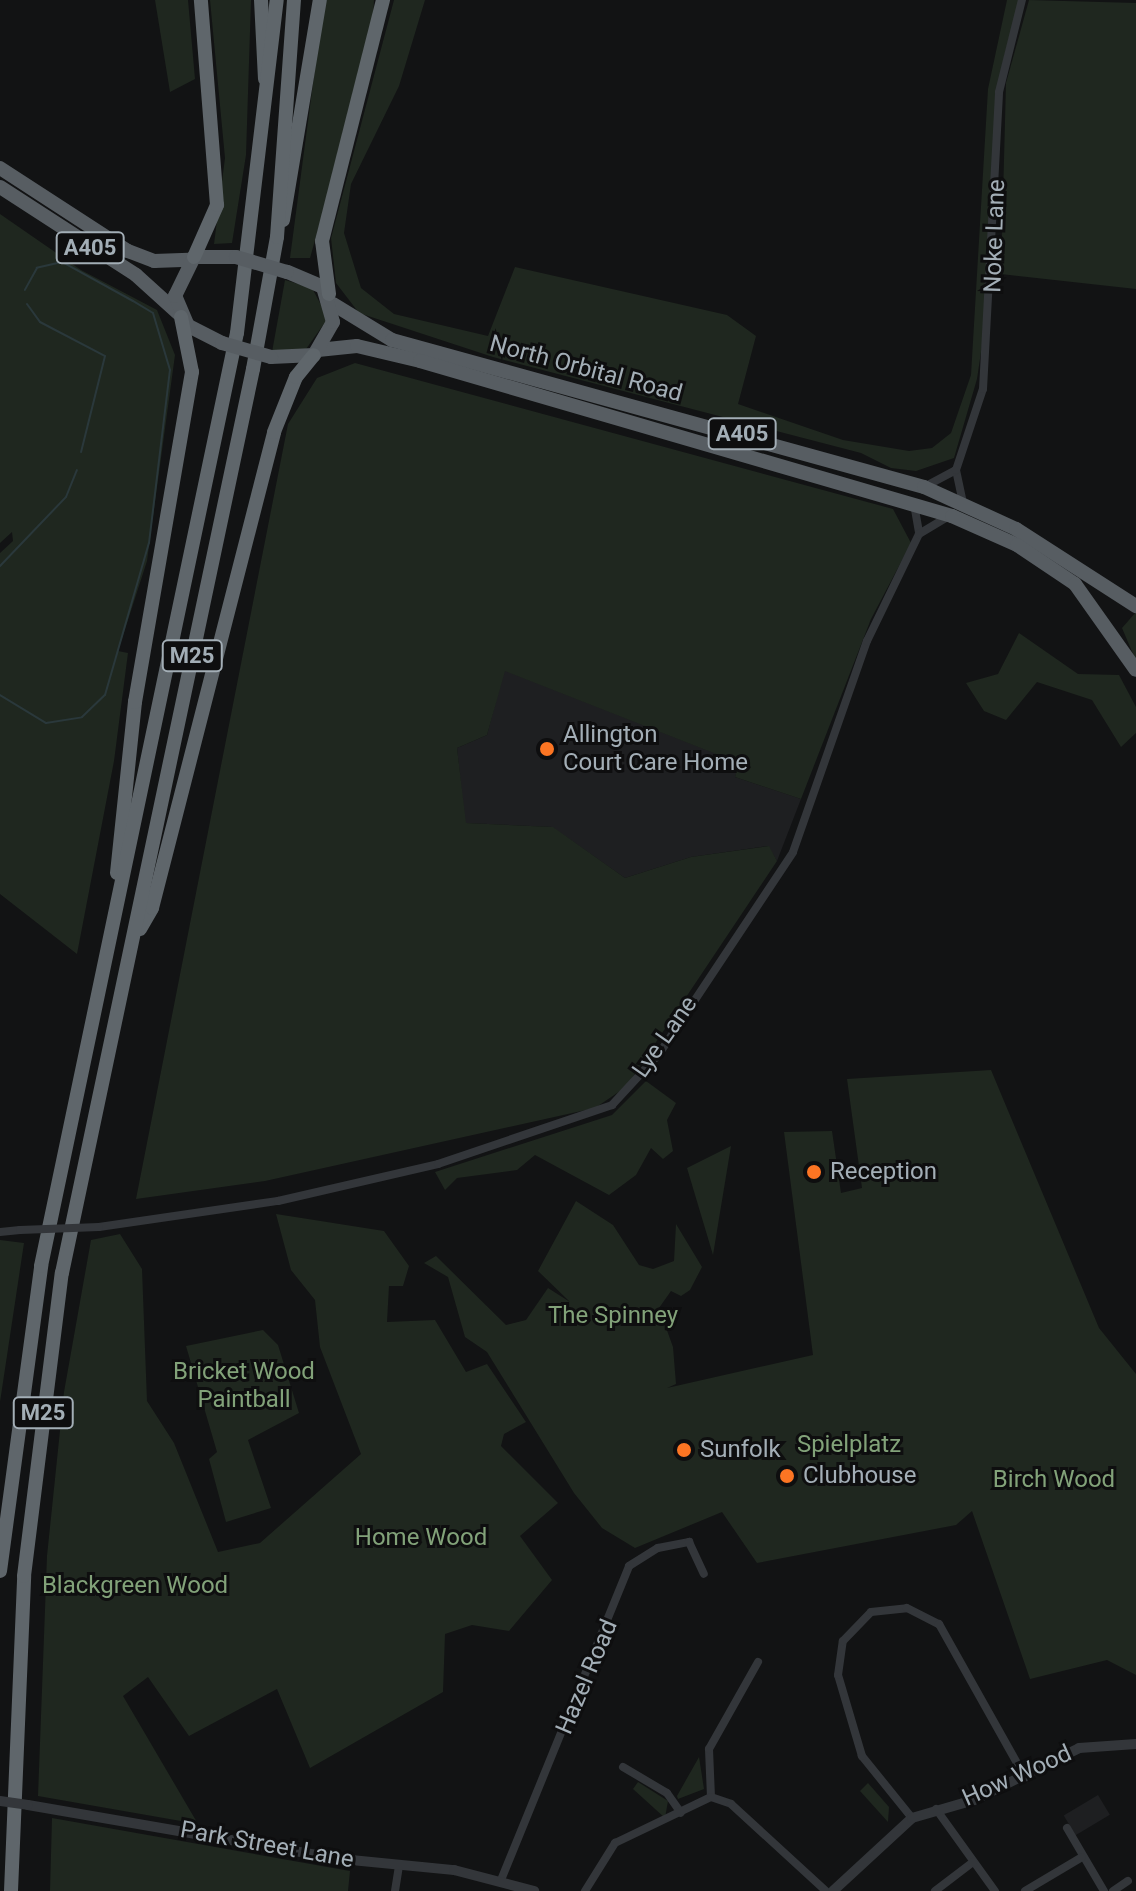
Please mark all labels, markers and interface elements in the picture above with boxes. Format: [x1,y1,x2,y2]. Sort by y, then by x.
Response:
street label: Noke Lane [979,179,1011,293]
road number: A405 [54,230,126,266]
street label: North Orbital Road [487,329,685,409]
road number: A405 [706,416,778,452]
road number: M25 [160,638,224,674]
place label: Allington Court Care Home [563,721,748,777]
marker: Allington Court Care Home [538,740,556,758]
street label: Lye Lane [626,991,704,1083]
place label: Reception [830,1158,937,1186]
marker: Reception [805,1163,823,1181]
park label: The Spinney [548,1302,678,1330]
park label: Bricket Wood Paintball [173,1358,315,1414]
road number: M25 [11,1395,75,1431]
park label: Spielplatz [797,1431,901,1459]
place label: Sunfolk [700,1436,781,1464]
marker: Sunfolk [675,1441,693,1459]
place label: Clubhouse [803,1462,916,1490]
park label: Birch Wood [993,1466,1115,1494]
marker: Clubhouse [778,1467,796,1485]
park label: Home Wood [355,1524,487,1552]
park label: Blackgreen Wood [42,1572,228,1600]
street label: Hazel Road [550,1615,624,1739]
street label: How Wood [958,1739,1076,1813]
street label: Park Street Lane [178,1816,356,1874]

